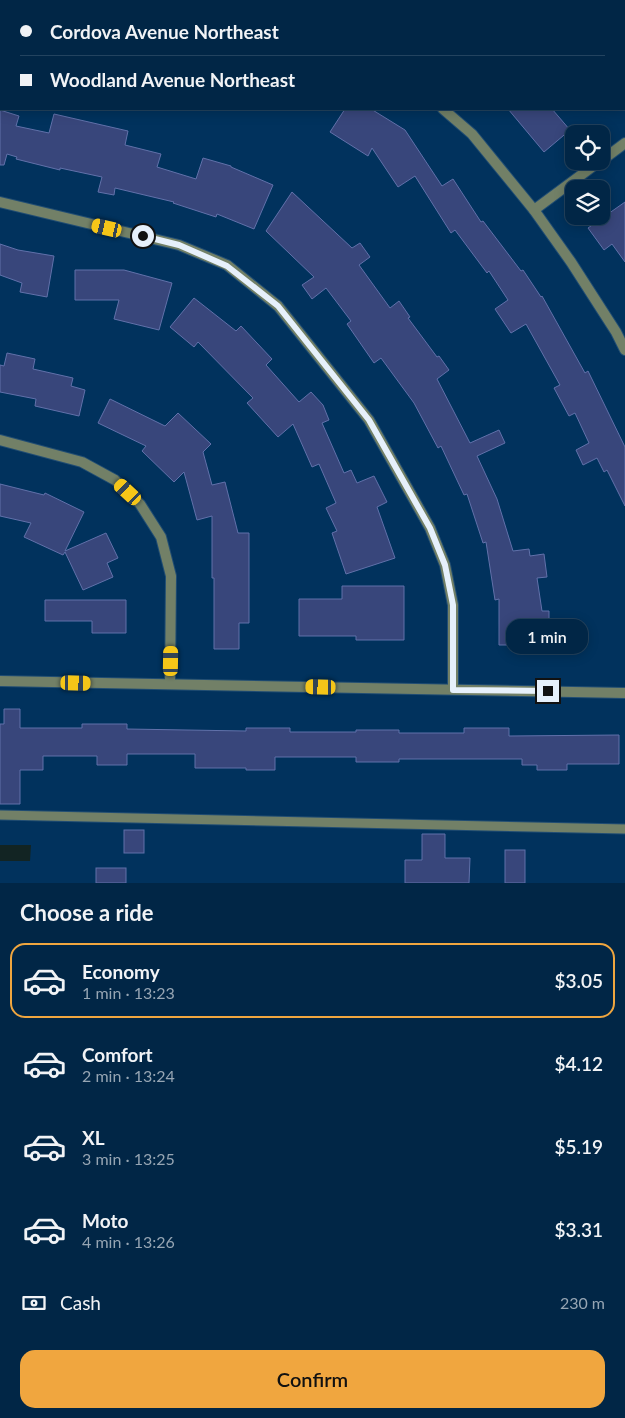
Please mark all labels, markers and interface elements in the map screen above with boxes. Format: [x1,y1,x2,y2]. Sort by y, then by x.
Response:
text: Cordova Avenue Northeast [50,20,279,43]
text: Woodland Avenue Northeast [50,68,295,91]
map controls [565,125,610,225]
button: locate [565,125,610,170]
button: layers [565,180,610,225]
car [90,217,123,239]
route start [132,225,154,247]
car [111,476,144,508]
callout: 1 min [507,618,589,654]
text: 1 min [527,627,567,646]
car [163,646,178,676]
car [60,675,91,691]
car [305,679,336,695]
route end [537,680,559,702]
text: Choose a ride [20,899,154,926]
icon: car [22,958,67,1003]
text: Economy [82,960,160,983]
text: $3.05 [554,969,603,992]
text: 1 min · 13:23 [82,983,175,1002]
icon: car [22,1041,67,1086]
text: Comfort [82,1043,153,1066]
text: $4.12 [554,1052,603,1075]
text: 2 min · 13:24 [82,1066,175,1085]
icon: car [22,1124,67,1169]
text: XL [82,1126,105,1149]
text: $5.19 [554,1135,603,1158]
text: 3 min · 13:25 [82,1149,175,1168]
icon: car [22,1207,67,1252]
text: Moto [82,1209,128,1232]
text: $3.31 [554,1218,603,1241]
text: 4 min · 13:26 [82,1232,175,1251]
icon: cash [20,1289,48,1317]
text: Cash [60,1291,101,1314]
text: 230 m [560,1293,605,1312]
button: Confirm [20,1350,605,1408]

